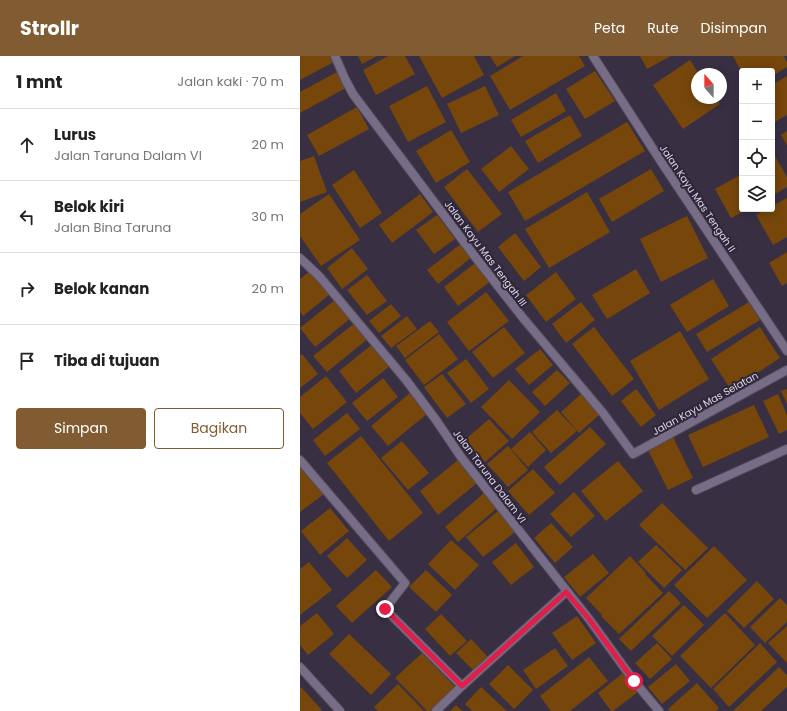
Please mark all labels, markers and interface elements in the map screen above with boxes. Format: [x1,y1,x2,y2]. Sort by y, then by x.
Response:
text: Strollr [20,15,79,42]
text: Peta [594,18,625,38]
text: Rute [647,18,679,38]
text: Disimpan [701,18,767,38]
north arrow [691,68,727,104]
map controls [739,68,775,212]
button: + [739,68,775,104]
text: 1 mnt [16,70,62,94]
text: Jalan kaki · 70 m [177,72,284,91]
button: − [739,104,775,140]
text: Lurus [54,124,96,145]
icon: ahead [16,134,38,156]
text: 20 m [251,135,284,154]
button: locate [739,140,775,176]
street label: Jalan Kayu Mas Tengah II [656,142,739,255]
text: Jalan Taruna Dalam VI [54,146,202,165]
button: layers [739,176,775,212]
text: Belok kiri [54,196,124,217]
street label: Jalan Kayu Mas Tengah III [441,197,530,309]
icon: left [16,206,38,228]
text: 30 m [251,207,284,226]
text: Jalan Bina Taruna [54,218,171,237]
icon: right [16,278,38,300]
text: Belok kanan [54,278,149,299]
text: 20 m [251,279,284,298]
icon: arrive [16,350,38,372]
text: Tiba di tujuan [54,350,160,371]
street label: Jalan Kayu Mas Selatan [649,368,761,439]
button: Simpan [16,408,146,449]
button: Bagikan [154,408,284,449]
street label: Jalan Taruna Dalam VI [449,426,530,526]
route end [376,600,394,618]
route start [625,672,643,690]

